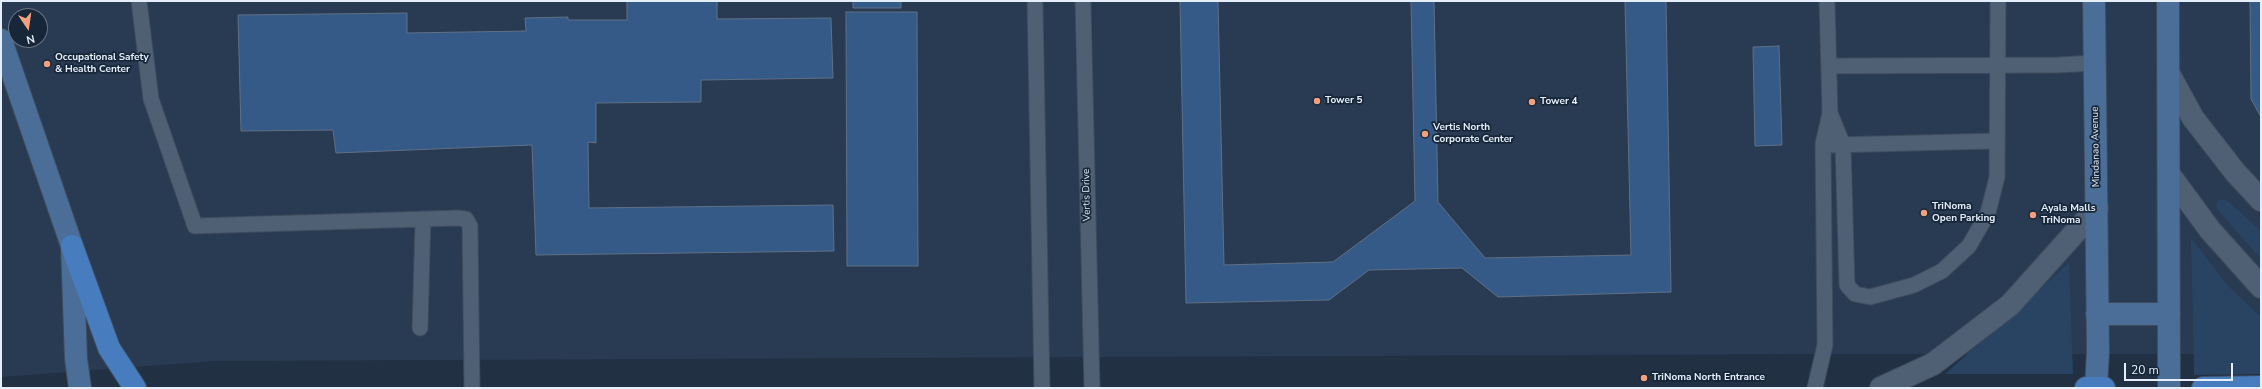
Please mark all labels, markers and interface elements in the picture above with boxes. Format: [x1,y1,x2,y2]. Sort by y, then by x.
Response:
north arrow [8,8,48,48]
text: N [25,31,36,47]
place label: Occupational Safety & Health Center [55,52,149,76]
marker: Occupational Safety & Health Center [42,59,52,69]
place label: Tower 5 [1325,95,1363,107]
marker: Tower 5 [1312,96,1322,106]
place label: Tower 4 [1540,96,1578,108]
marker: Tower 4 [1527,97,1537,107]
street label: Mindanao Avenue [2089,106,2103,188]
place label: Vertis North Corporate Center [1433,122,1513,146]
marker: Vertis North Corporate Center [1420,129,1430,139]
street label: Vertis Drive [1081,169,1093,221]
place label: TriNoma Open Parking [1932,201,1995,224]
place label: Ayala Malls TriNoma [2041,203,2096,226]
marker: TriNoma Open Parking [1919,208,1929,218]
marker: Ayala Malls TriNoma [2028,210,2038,220]
scale bar [2126,355,2235,381]
text: 20 m [2131,362,2159,378]
place label: TriNoma North Entrance [1652,372,1765,384]
marker: TriNoma North Entrance [1639,373,1649,383]

